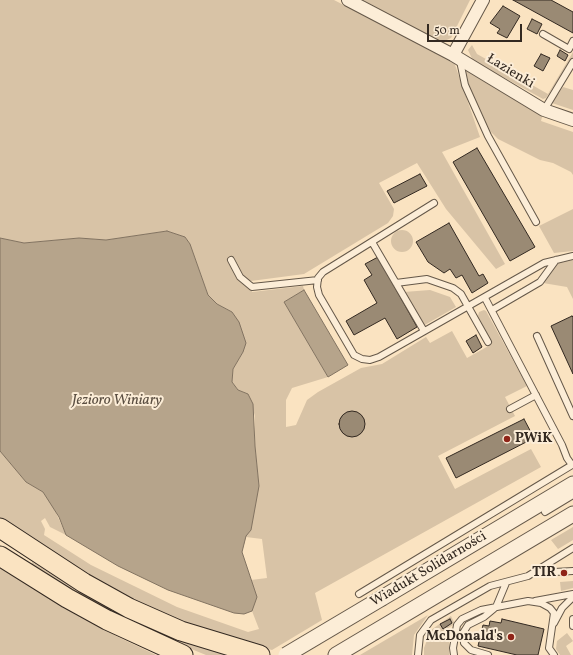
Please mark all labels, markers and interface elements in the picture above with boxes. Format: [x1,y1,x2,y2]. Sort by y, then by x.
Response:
scale bar [429,16,524,42]
text: 50 m [434,23,460,39]
street label: Łazienki [483,51,537,93]
water label: Jezioro Winiary [72,392,162,410]
place label: PWiK [515,431,552,447]
marker: PWiK [502,434,512,444]
street label: Wiadukt Solidarności [368,529,490,611]
place label: TIR [532,565,556,581]
marker: TIR [559,568,569,578]
place label: McDonald's [426,629,503,645]
marker: McDonald's [506,632,516,642]

